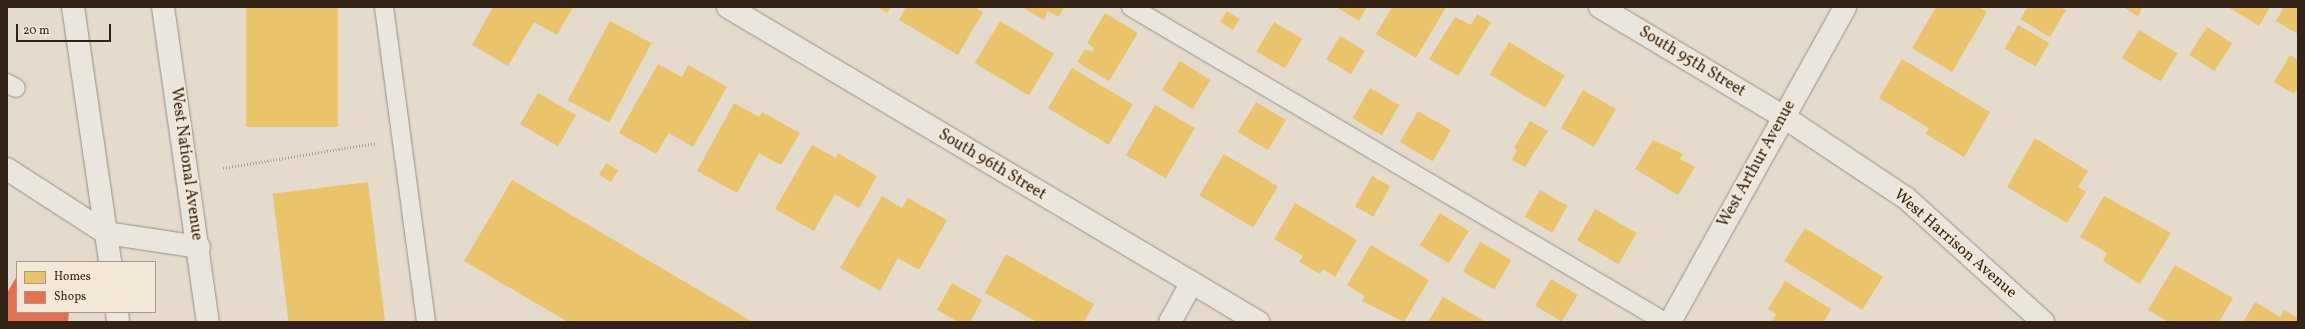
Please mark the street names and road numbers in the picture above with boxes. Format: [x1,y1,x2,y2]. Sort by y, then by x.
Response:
street label: South 95th Street [1635,23,1749,101]
street label: West National Avenue [166,86,206,242]
street label: West Arthur Avenue [1714,97,1800,231]
street label: South 96th Street [935,125,1049,205]
street label: West Harrison Avenue [1890,185,2020,303]

